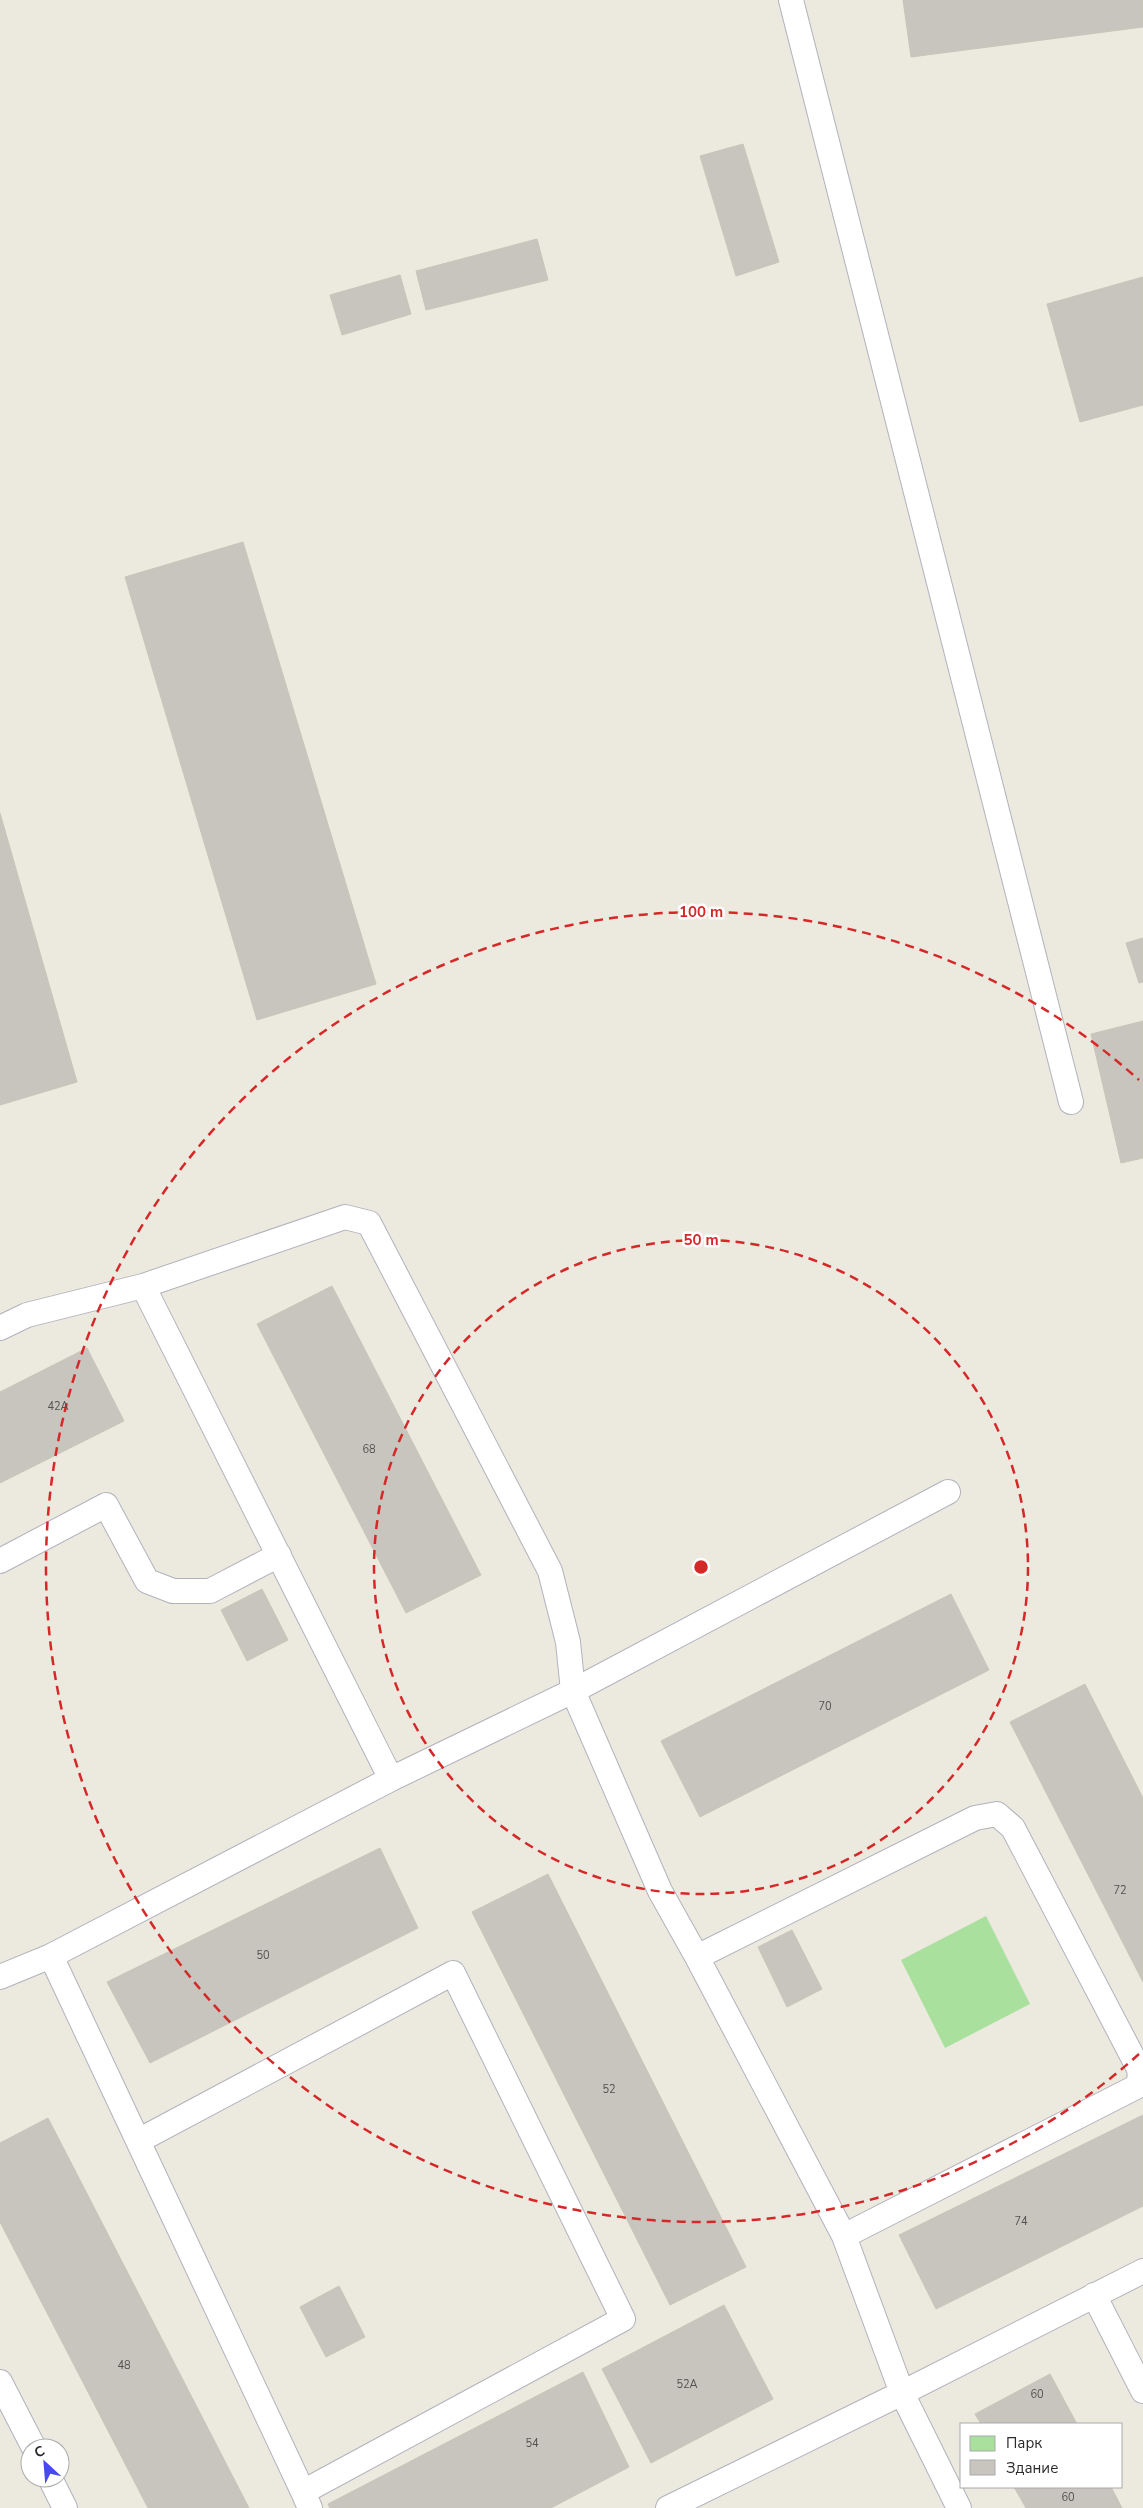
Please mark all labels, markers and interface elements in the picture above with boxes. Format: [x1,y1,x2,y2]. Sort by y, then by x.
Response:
text: 100 m [679,902,723,922]
text: 50 m [683,1230,719,1250]
house number: 42А [47,1399,69,1414]
house number: 68 [362,1442,376,1457]
centre of rings [692,1558,710,1576]
house number: 70 [818,1699,832,1714]
house number: 72 [1113,1883,1127,1898]
house number: 50 [256,1948,270,1963]
house number: 52 [602,2082,616,2097]
house number: 74 [1014,2214,1028,2229]
house number: 48 [117,2358,131,2373]
house number: 52А [676,2377,698,2392]
house number: 60 [1030,2387,1044,2402]
legend [960,2423,1123,2488]
text: Парк [1006,2433,1042,2453]
house number: 54 [525,2436,539,2451]
north arrow [20,2438,70,2488]
text: С [31,2441,48,2462]
text: Здание [1006,2458,1058,2478]
house number: 60 [1061,2490,1075,2505]

